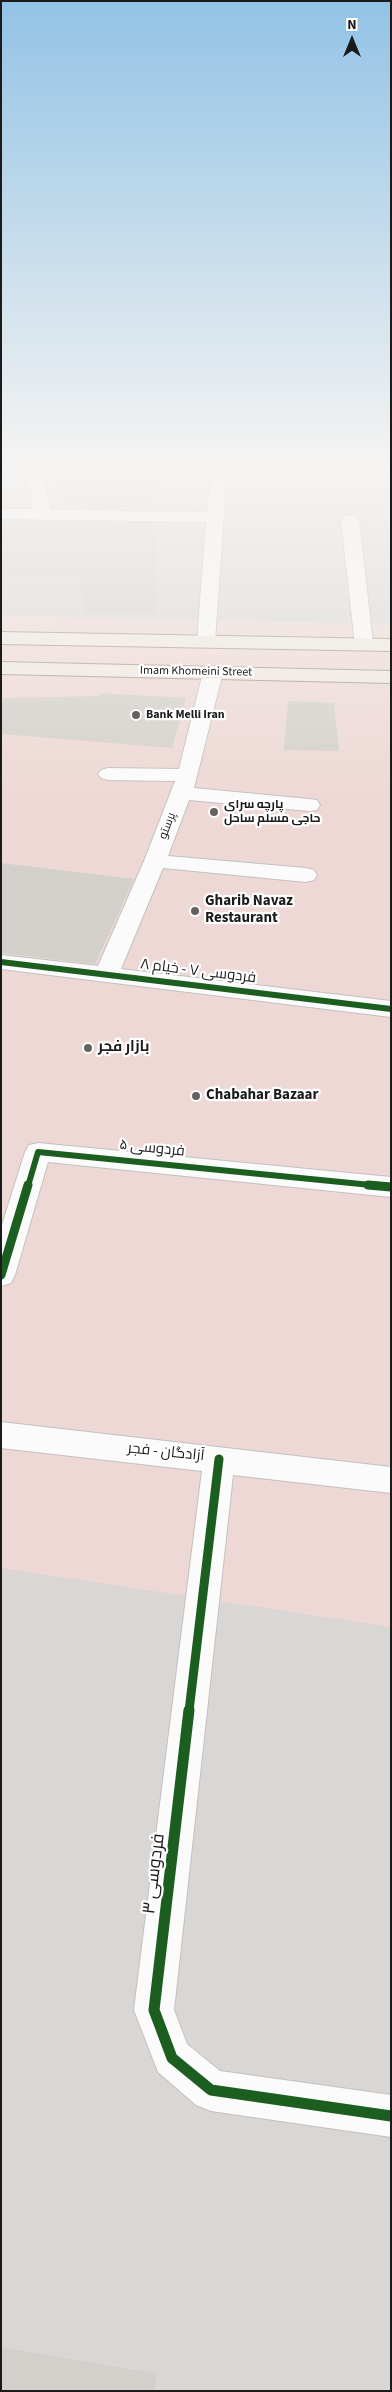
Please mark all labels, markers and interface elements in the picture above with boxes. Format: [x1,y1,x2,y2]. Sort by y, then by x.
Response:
north arrow [327,15,377,65]
text: N [347,15,357,35]
street label: Imam Khomeini Street [140,664,252,680]
place label: Bank Melli Iran [146,708,225,722]
marker: Bank Melli Iran [130,709,142,721]
place label: پارچه سرای حاجی مسلم ساحل [224,798,321,826]
marker: پارچه سرای حاجی مسلم ساحل [208,806,220,818]
street label: پرستو [156,811,180,841]
place label: Gharib Navaz Restaurant [205,893,293,928]
marker: Gharib Navaz Restaurant [189,905,201,917]
street label: فردوسی ۷ - خیام ۸ [139,956,257,988]
place label: بازار فجر [98,1039,149,1057]
marker: بازار فجر [82,1042,94,1054]
place label: Chabahar Bazaar [206,1087,318,1105]
marker: Chabahar Bazaar [190,1090,202,1102]
street label: فردوسی ۵ [118,1137,186,1161]
street label: آزادگان - فجر [127,1440,205,1466]
street label: فردوسی ۳ [139,1832,171,1916]

